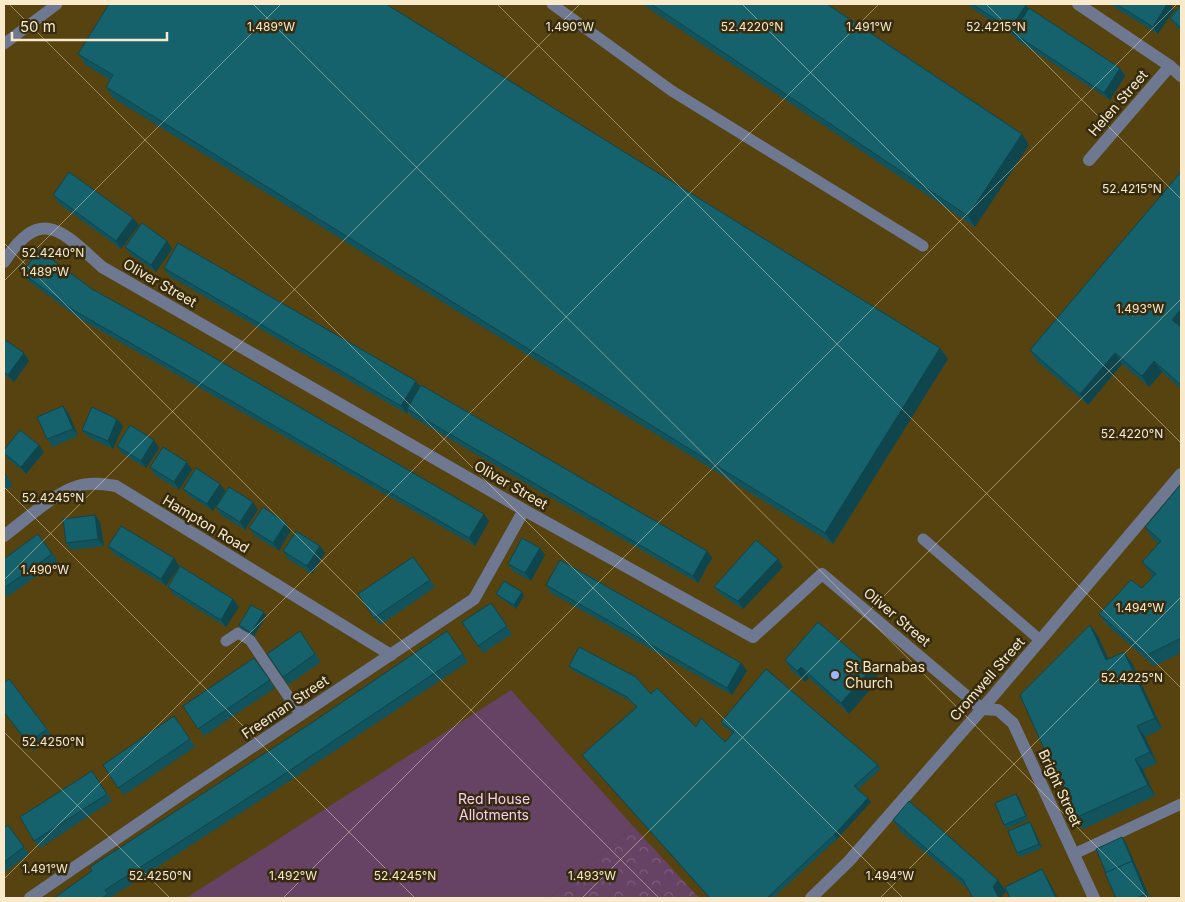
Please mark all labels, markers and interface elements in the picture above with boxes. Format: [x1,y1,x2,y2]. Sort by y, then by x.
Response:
scale bar [12,10,168,42]
text: 50 m [20,17,56,36]
text: 1.489°W [247,19,295,34]
text: 1.490°W [546,19,594,34]
text: 52.4220°N [721,19,783,34]
text: 1.491°W [846,19,892,34]
text: 52.4215°N [966,19,1026,34]
street label: Helen Street [1084,66,1151,139]
text: 52.4215°N [1102,181,1162,196]
text: 52.4240°N [22,245,84,260]
street label: Oliver Street [121,255,200,311]
text: 1.489°W [21,264,69,279]
text: 1.493°W [1116,301,1164,316]
text: 52.4220°N [1101,426,1163,441]
street label: Oliver Street [472,457,551,513]
text: 52.4245°N [22,490,84,505]
street label: Hampton Road [160,491,253,556]
text: 1.490°W [21,562,69,577]
street label: Oliver Street [860,584,934,650]
text: 1.494°W [1116,600,1164,615]
street label: Cromwell Street [946,633,1028,724]
place label: St Barnabas Church [845,658,925,691]
marker: St Barnabas Church [829,669,841,681]
text: 52.4225°N [1101,670,1163,685]
street label: Freeman Street [238,671,332,742]
text: 52.4250°N [22,734,84,749]
street label: Bright Street [1035,747,1086,829]
park label: Red House Allotments [458,790,530,823]
text: 1.491°W [22,861,68,876]
text: 52.4250°N [129,868,191,883]
text: 1.492°W [269,868,317,883]
text: 52.4245°N [374,868,436,883]
text: 1.493°W [568,868,616,883]
text: 1.494°W [866,868,914,883]

